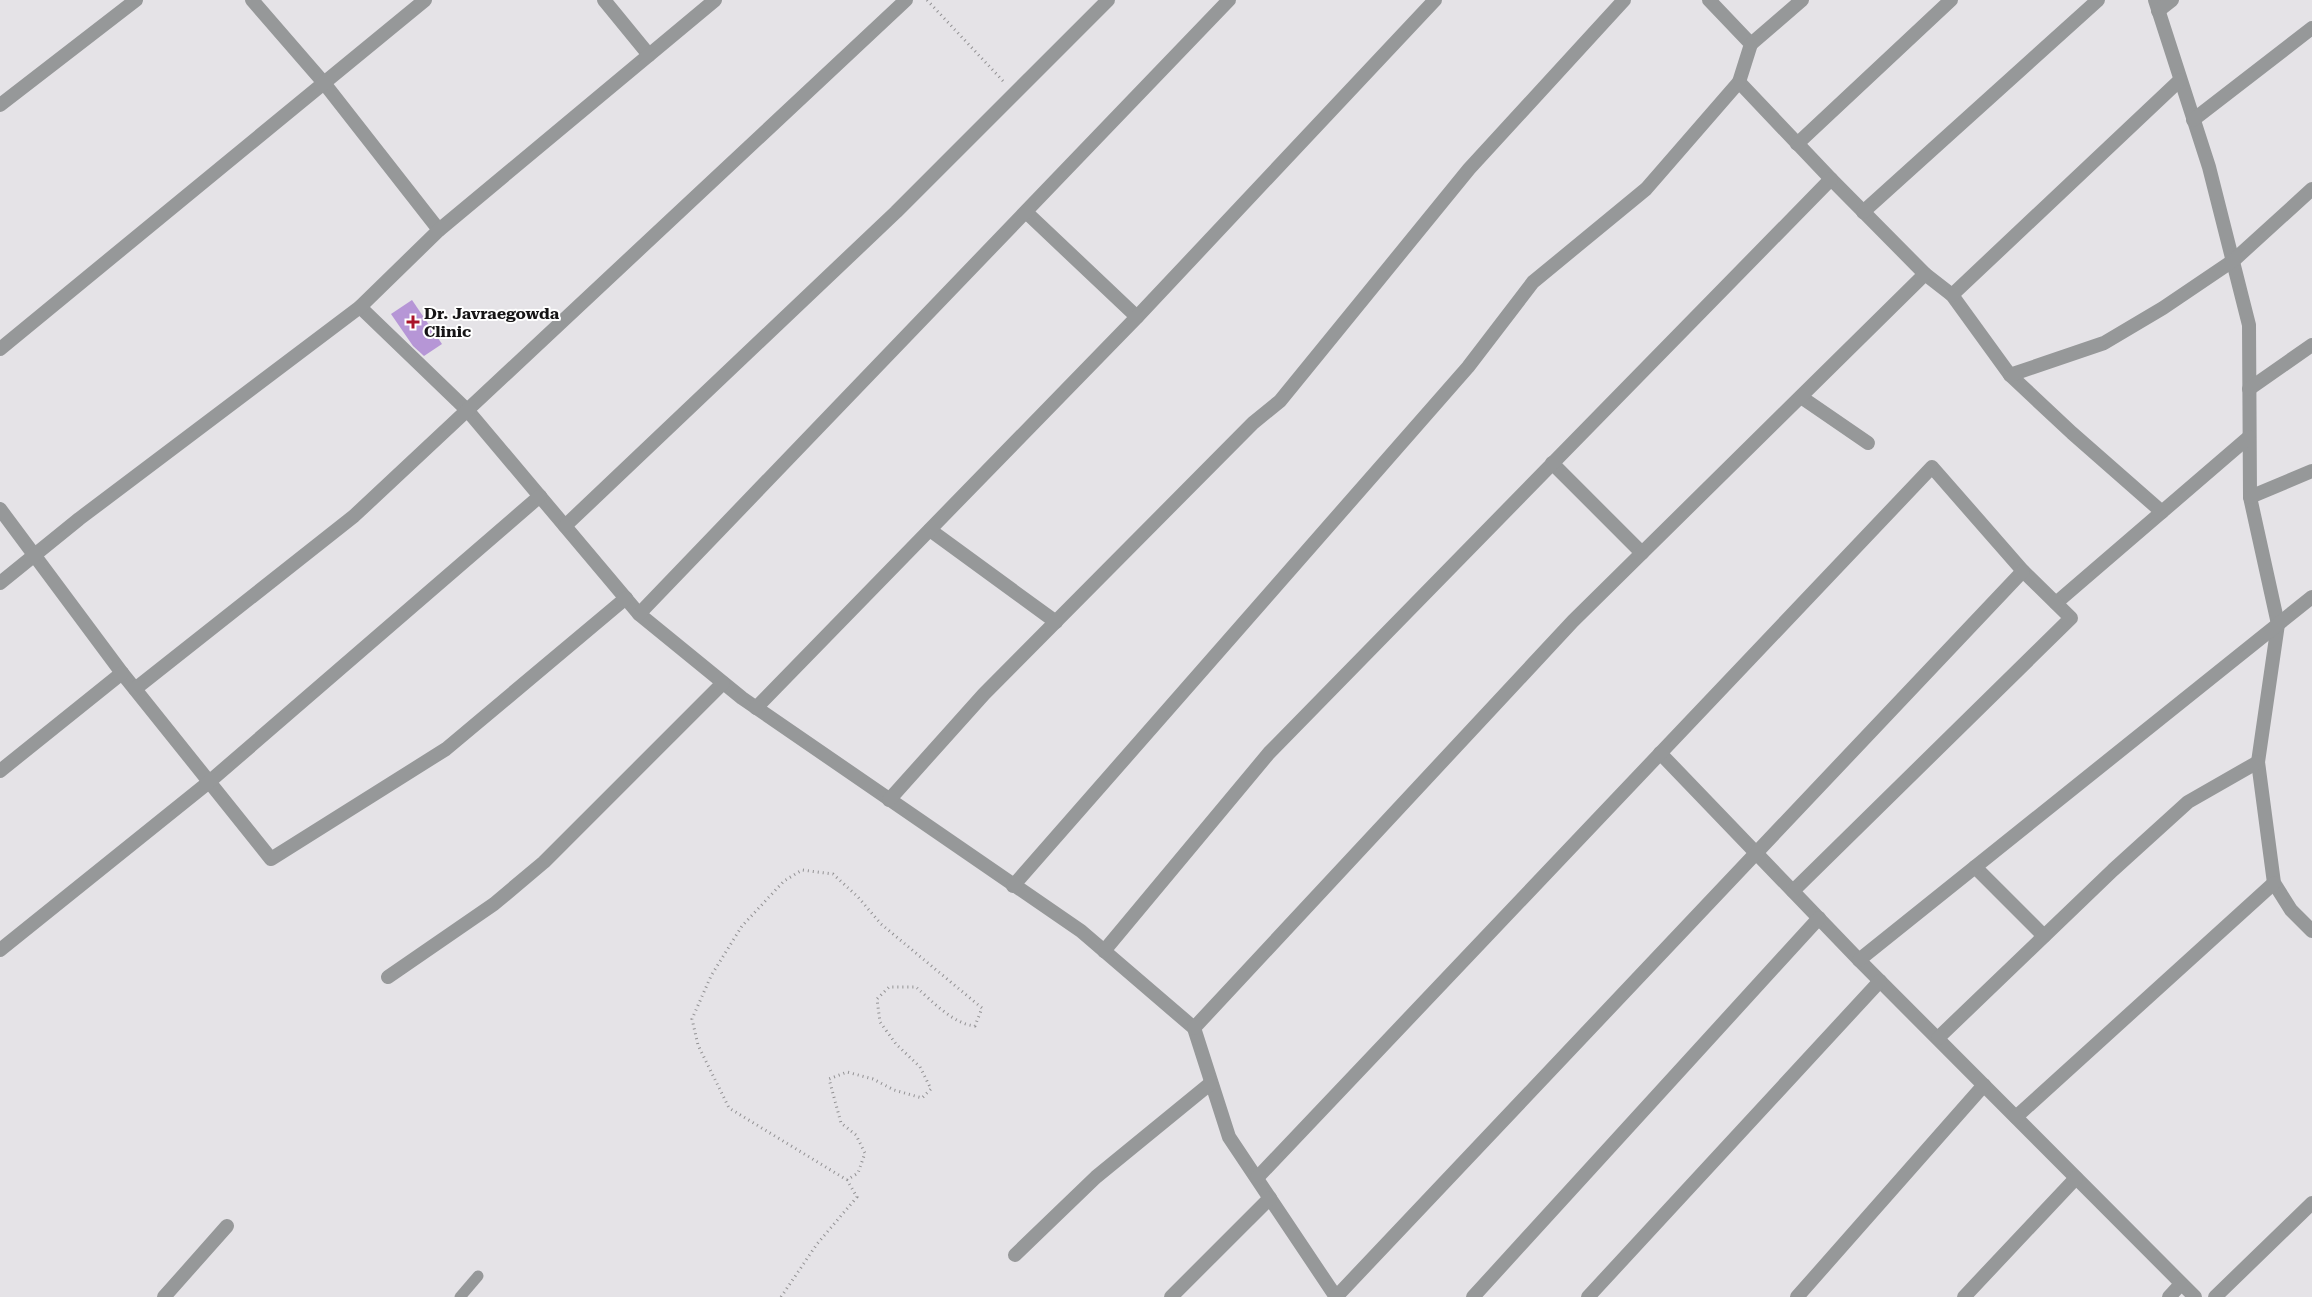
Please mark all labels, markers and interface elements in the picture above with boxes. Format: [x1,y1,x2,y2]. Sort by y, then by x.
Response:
place label: Dr. Javraegowda Clinic [424,304,560,341]
marker: Dr. Javraegowda Clinic [406,315,420,329]

